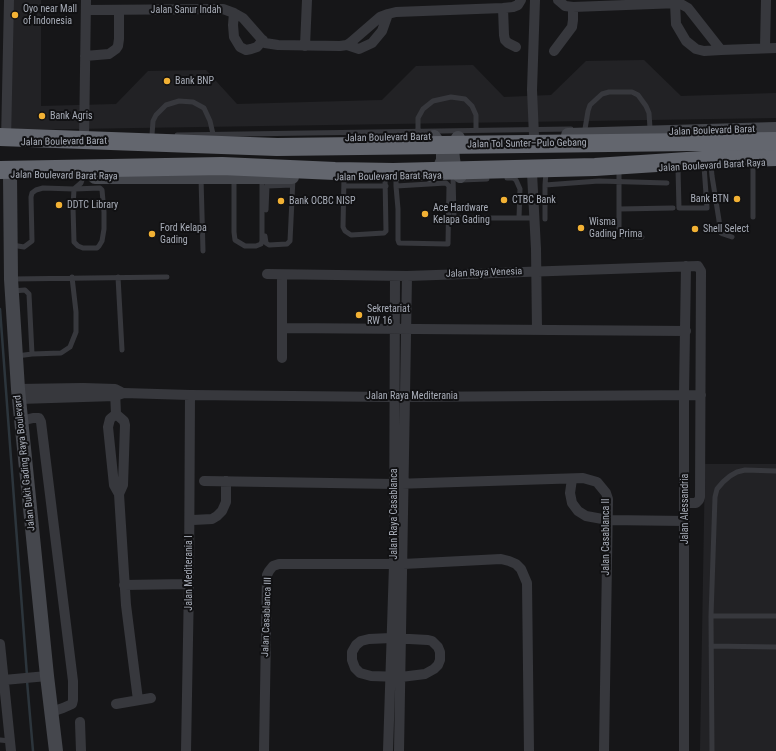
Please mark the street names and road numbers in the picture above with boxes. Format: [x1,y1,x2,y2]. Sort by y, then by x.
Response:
street label: Jalan Sanur Indah [151,4,221,16]
street label: Jalan Boulevard Barat [669,124,755,138]
street label: Jalan Boulevard Barat [345,131,431,145]
street label: Jalan Boulevard Barat [21,135,107,149]
street label: Jalan Tol Sunter–Pulo Gebang [467,137,587,151]
street label: Jalan Boulevard Barat Raya [658,157,766,175]
street label: Jalan Boulevard Barat Raya [10,169,118,183]
street label: Jalan Boulevard Barat Raya [334,170,442,184]
street label: Jalan Raya Venesia [446,266,522,280]
street label: Jalan Raya Mediterania [366,390,458,402]
street label: Jalan Bukit Gading Raya Boulevard [12,394,38,532]
street label: Jalan Raya Casablanca [388,468,400,560]
street label: Jalan Alessandria [679,474,691,544]
street label: Jalan Casablanca II [600,498,612,576]
street label: Jalan Mediterania I [183,535,195,611]
street label: Jalan Casablanca III [260,577,274,657]

